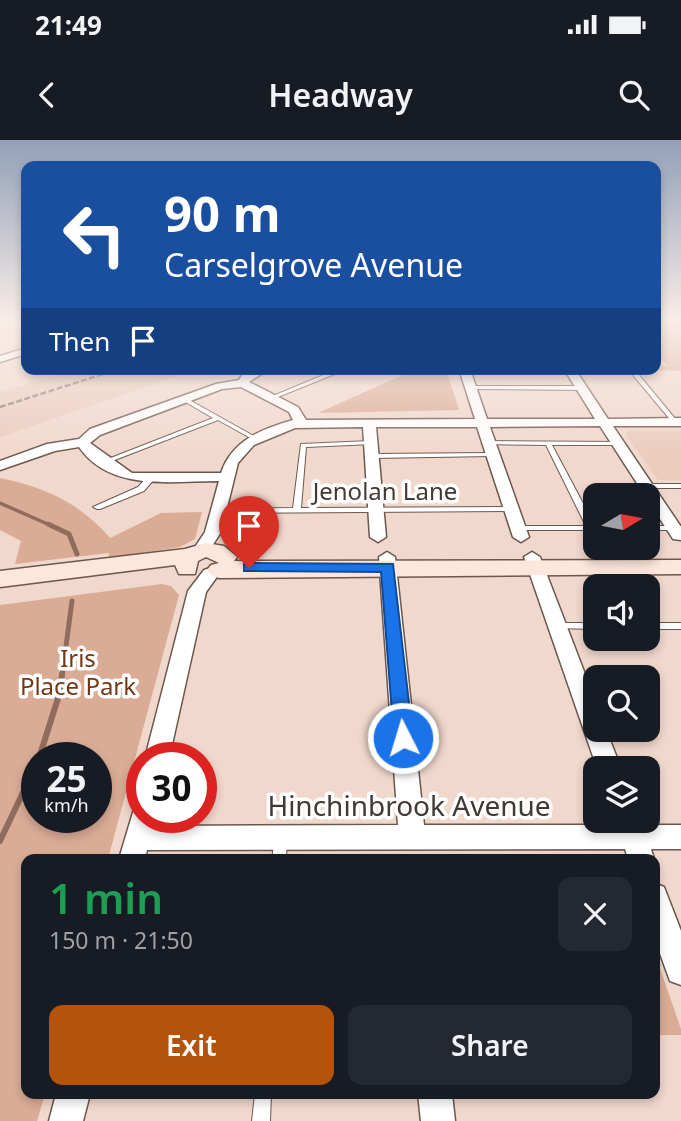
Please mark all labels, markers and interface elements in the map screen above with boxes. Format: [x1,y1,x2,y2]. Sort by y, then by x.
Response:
text: 21:49 [35,7,102,43]
text: Headway [268,73,413,116]
icon: back [28,76,66,114]
icon: search [615,76,653,114]
text: 90 m [164,180,281,246]
icon: left [49,189,140,280]
text: Carselgrove Avenue [164,243,463,286]
icon: arrive [124,322,162,360]
text: Then [49,323,110,359]
street label: Jenolan Lane [311,474,457,507]
north arrow [583,483,660,560]
map controls [583,483,660,833]
pin [219,496,279,568]
icon: arrive [230,507,268,545]
button: sound [583,574,660,651]
park label: Iris Place Park [20,641,136,702]
button: search [583,665,660,742]
position arrow [366,701,440,775]
speed limit sign: 30 [126,742,217,833]
text: 25 [46,755,87,802]
button: layers [583,756,660,833]
street label: Hinchinbrook Avenue [267,786,551,824]
text: km/h [44,793,89,817]
text: 1 min [49,869,163,926]
button: close [558,877,632,951]
text: 150 m · 21:50 [49,924,193,956]
button: Exit [49,1005,334,1085]
button: Share [348,1005,632,1085]

